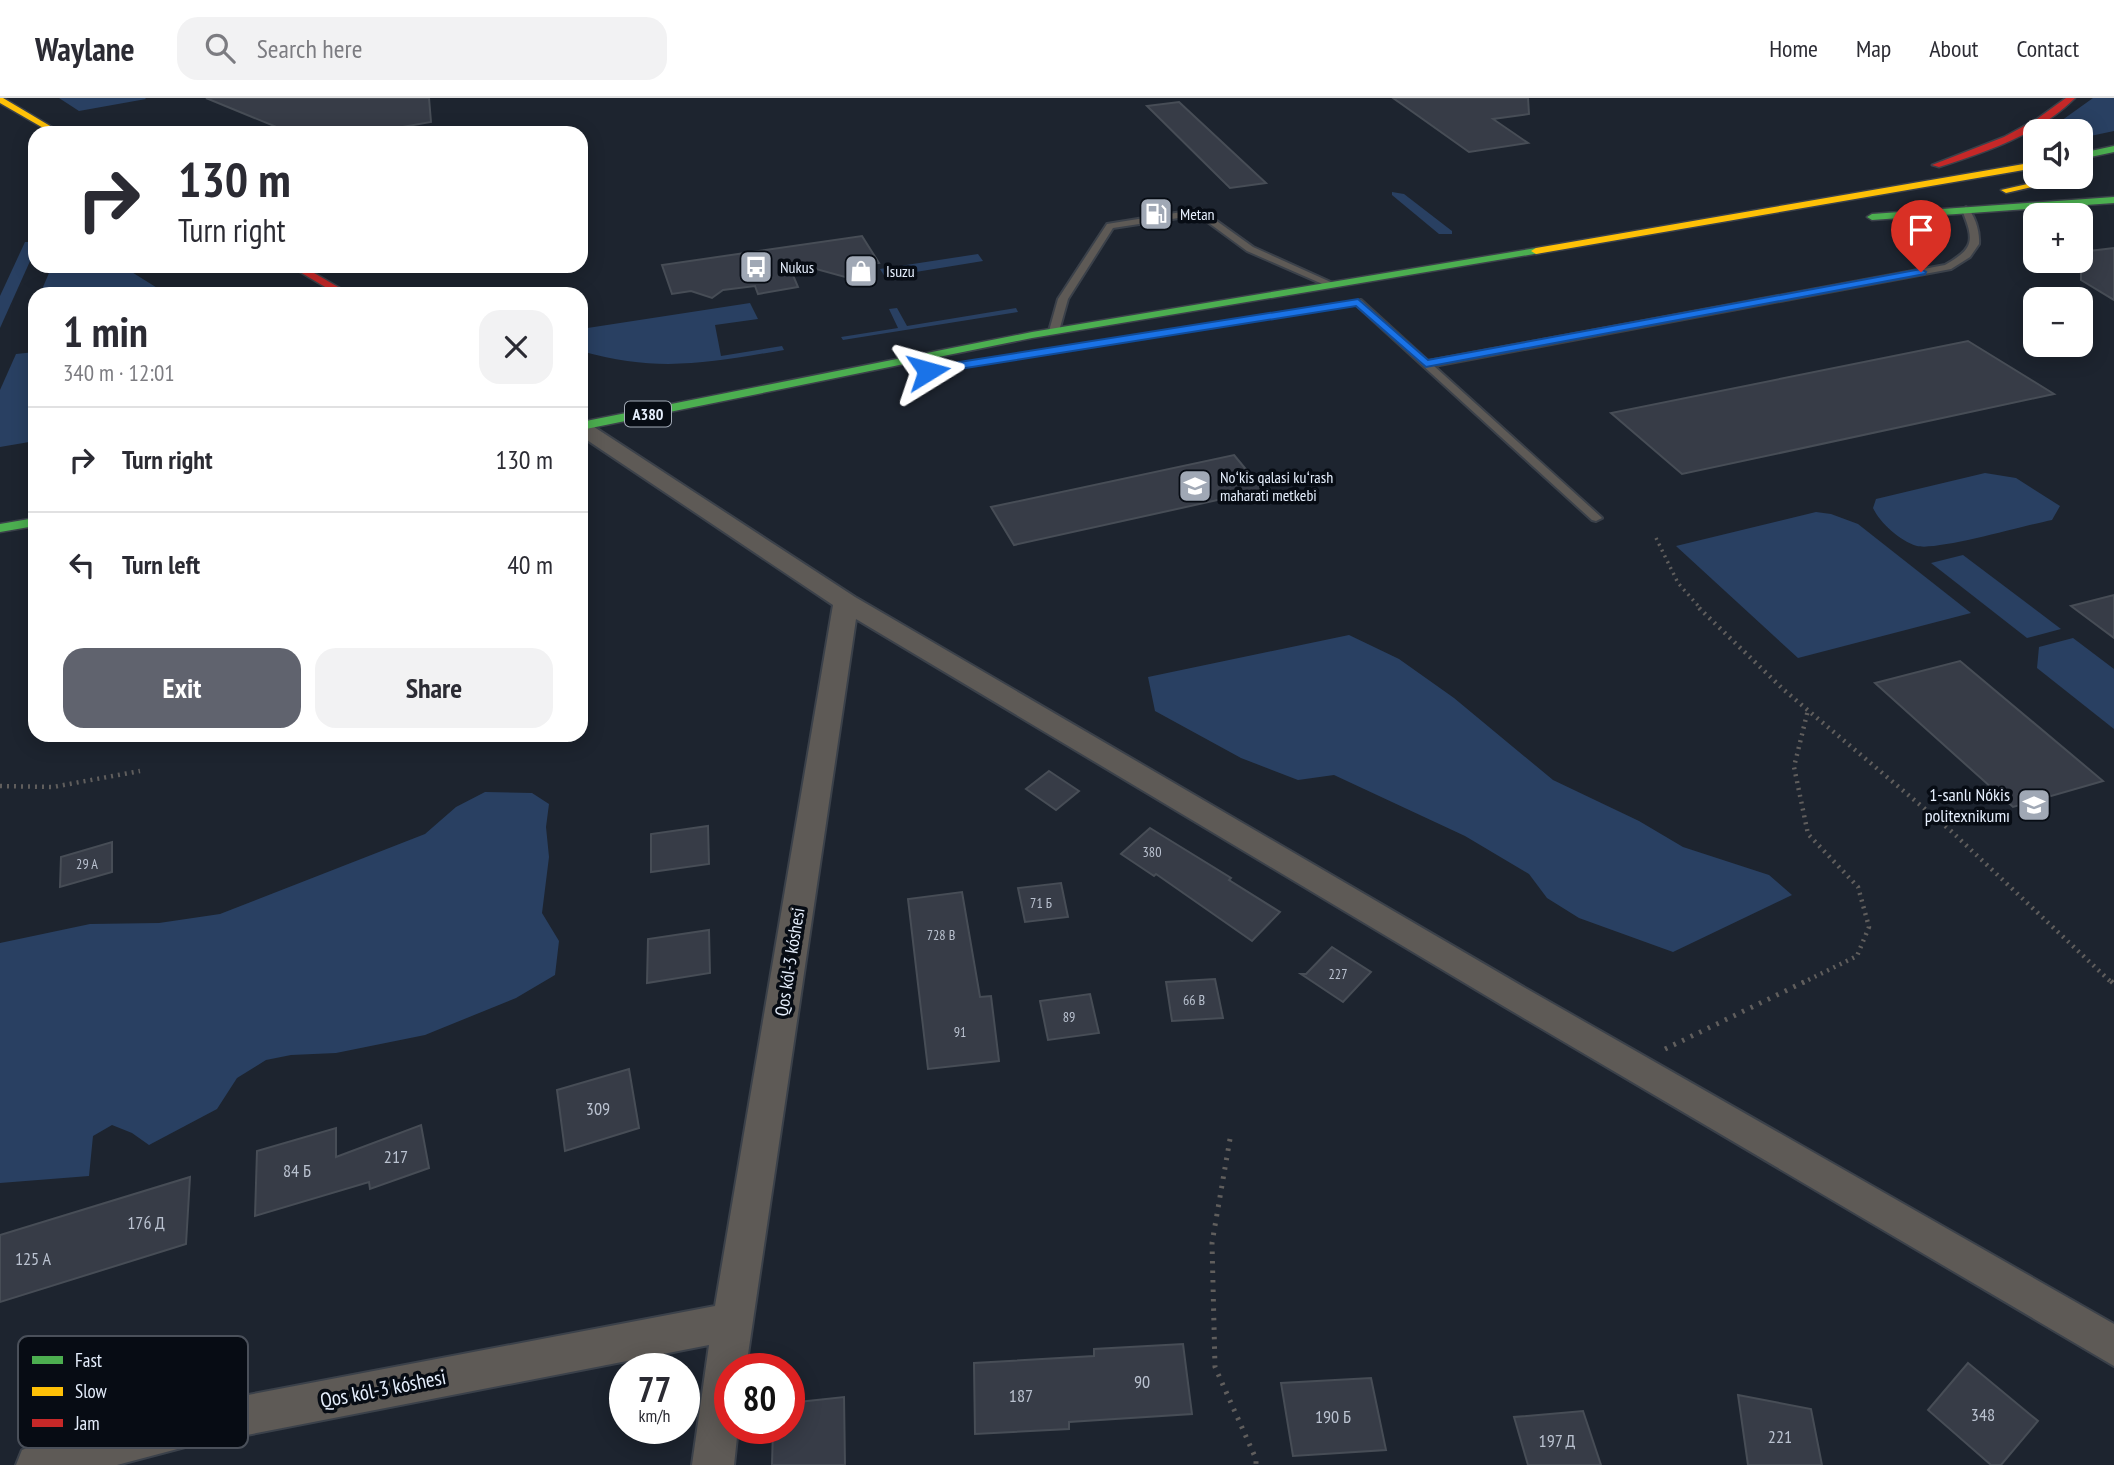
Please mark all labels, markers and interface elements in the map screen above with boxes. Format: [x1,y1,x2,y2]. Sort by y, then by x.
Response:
search box [177,17,667,80]
text: Waylane [35,27,135,70]
icon: search [201,29,239,67]
text: Search here [257,32,362,65]
text: Home [1769,33,1818,64]
text: Map [1856,33,1891,64]
text: About [1929,33,1978,64]
text: Contact [2016,33,2079,64]
map controls [2023,119,2093,357]
button: sound [2023,119,2093,189]
text: 130 m [178,147,291,211]
icon: right [63,154,154,245]
fuel station icon: Metan [1137,195,1175,233]
pin [1891,200,1951,272]
button: + [2023,203,2093,273]
place label: Metan [1180,204,1215,224]
text: Turn right [178,209,286,251]
icon: arrive [1902,211,1940,249]
bus stop icon: Nukus [737,248,775,286]
shop icon: Isuzu [842,252,880,290]
place label: Nukus [780,257,814,277]
place label: Isuzu [886,261,915,281]
button: − [2023,287,2093,357]
text: 1 min [63,304,148,359]
button: close [479,310,553,384]
position arrow [891,334,965,408]
text: 340 m · 12:01 [63,358,175,387]
road number: A380 [625,402,671,426]
icon: right [63,441,101,479]
text: Turn right [122,443,213,476]
text: 130 m [495,443,553,476]
school or university icon: Noʻkis qalasi kuʻrash maharati metkebi [1176,467,1214,505]
place label: Noʻkis qalasi kuʻrash maharati metkebi [1220,467,1333,505]
icon: left [63,546,101,584]
text: Turn left [122,548,200,581]
text: 40 m [507,548,553,581]
button: Exit [63,648,301,728]
button: Share [315,648,553,728]
place label: 1-sanlı Nókis politexnikumı [1925,783,2010,827]
school or university icon: 1-sanlı Nókis politexnikumı [2015,786,2053,824]
house number: 380 [1143,843,1161,861]
house number: 29 А [76,855,98,873]
house number: 71 Б [1030,894,1052,912]
street label: Qos kól-3 kóshesi [770,906,809,1018]
house number: 728 В [927,926,955,944]
house number: 227 [1329,965,1347,983]
house number: 66 В [1183,991,1205,1009]
house number: 89 [1063,1008,1075,1026]
house number: 91 [954,1023,966,1041]
house number: 309 [586,1097,610,1120]
house number: 217 [384,1145,408,1168]
house number: 84 Б [283,1159,311,1182]
house number: 176 Д [127,1211,165,1234]
house number: 125 А [15,1247,52,1270]
legend [18,1336,248,1448]
text: Fast [75,1348,103,1372]
speed limit sign: 80 [714,1353,805,1444]
street label: Qos kól-3 kóshesi [318,1363,448,1414]
text: 77 [638,1366,671,1412]
house number: 90 [1134,1370,1150,1393]
text: Slow [75,1379,108,1403]
house number: 187 [1009,1384,1033,1407]
house number: 348 [1971,1403,1995,1426]
text: km/h [639,1404,670,1427]
house number: 190 Б [1315,1405,1351,1428]
text: Jam [74,1411,100,1435]
house number: 221 [1768,1425,1792,1448]
house number: 197 Д [1539,1429,1576,1452]

